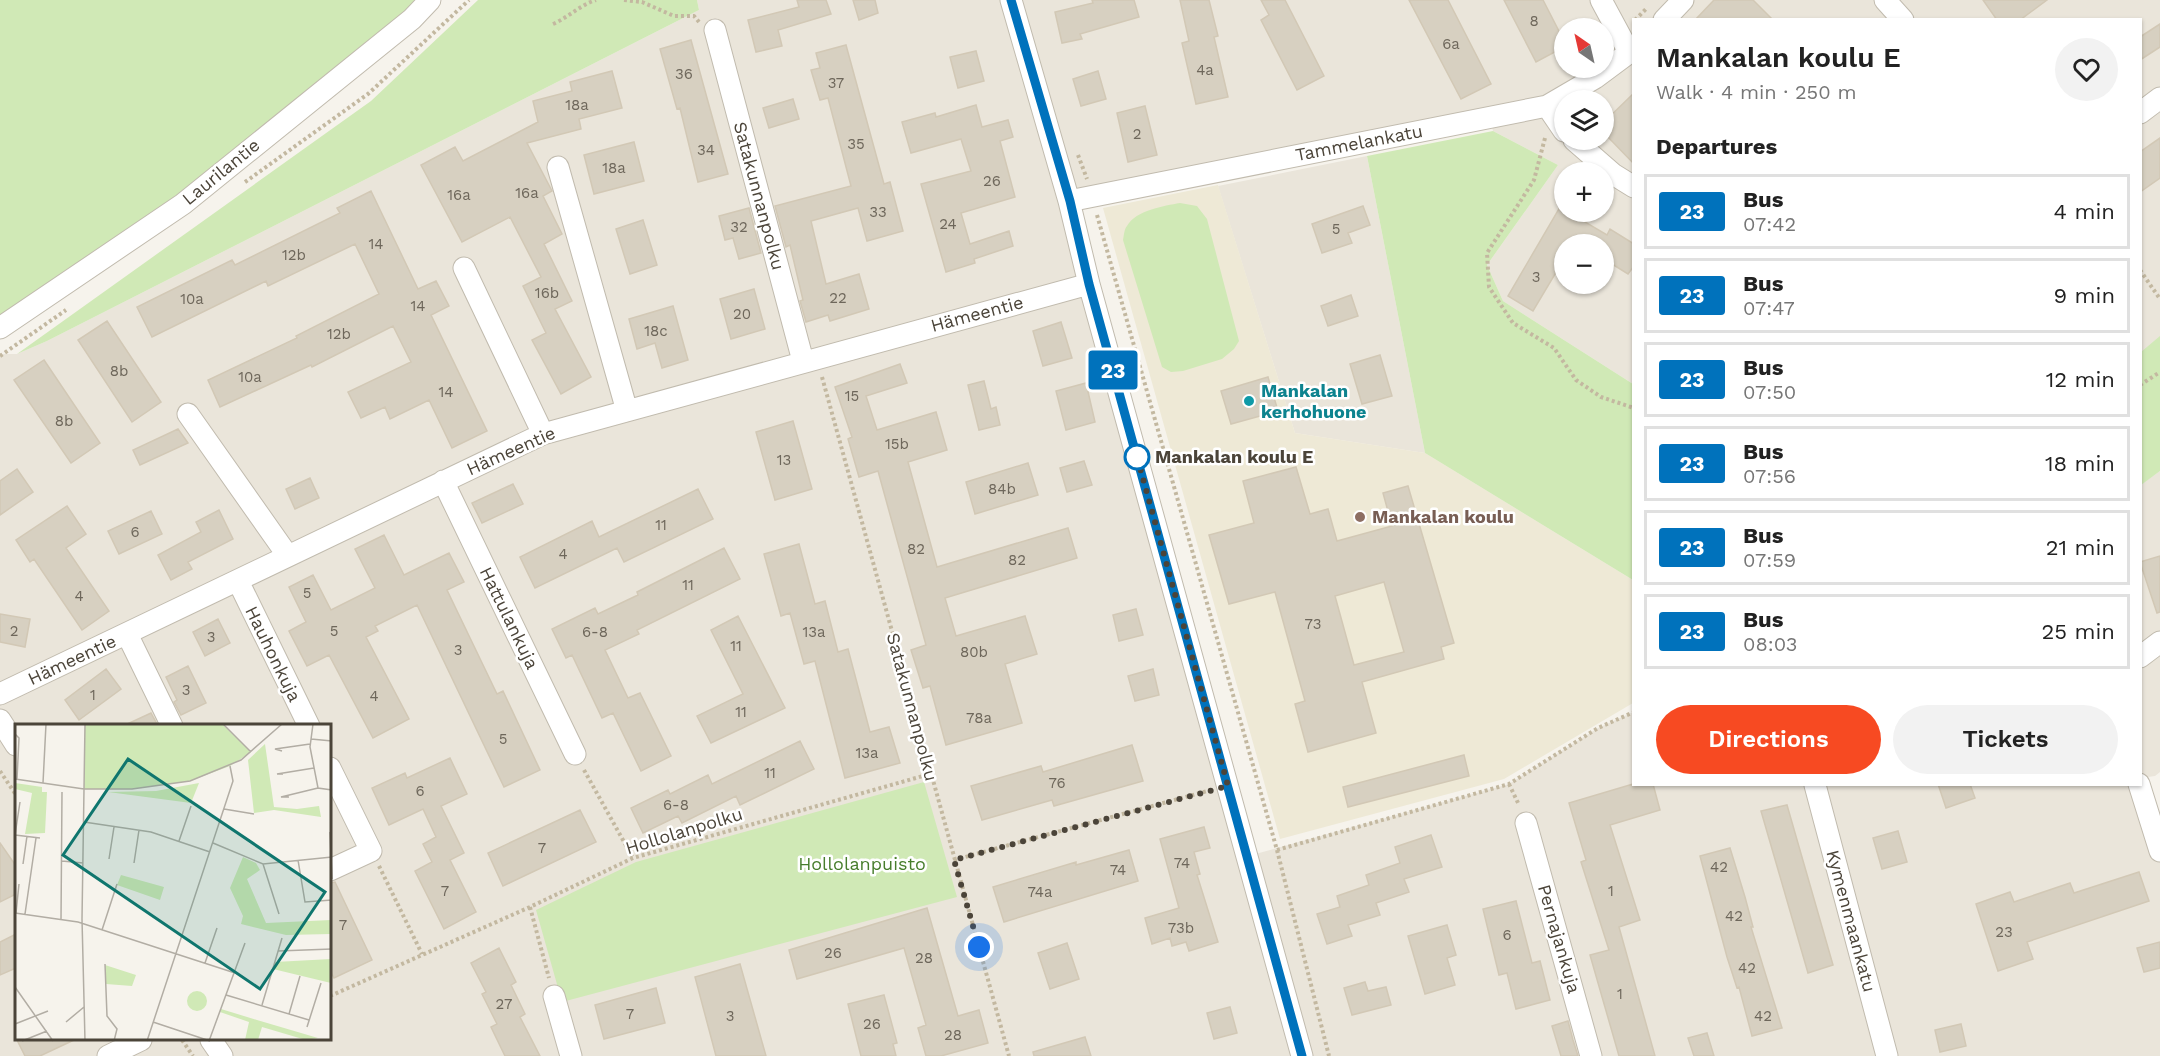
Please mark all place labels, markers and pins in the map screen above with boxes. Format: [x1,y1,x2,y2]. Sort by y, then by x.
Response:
place label: Mankalan kerhohuone [1261,380,1366,422]
marker: Mankalan kerhohuone [1242,394,1256,408]
marker: Mankalan koulu E [1124,444,1150,470]
place label: Mankalan koulu E [1155,446,1313,467]
place label: Mankalan koulu [1372,506,1514,527]
marker: Mankalan koulu [1353,510,1367,524]

